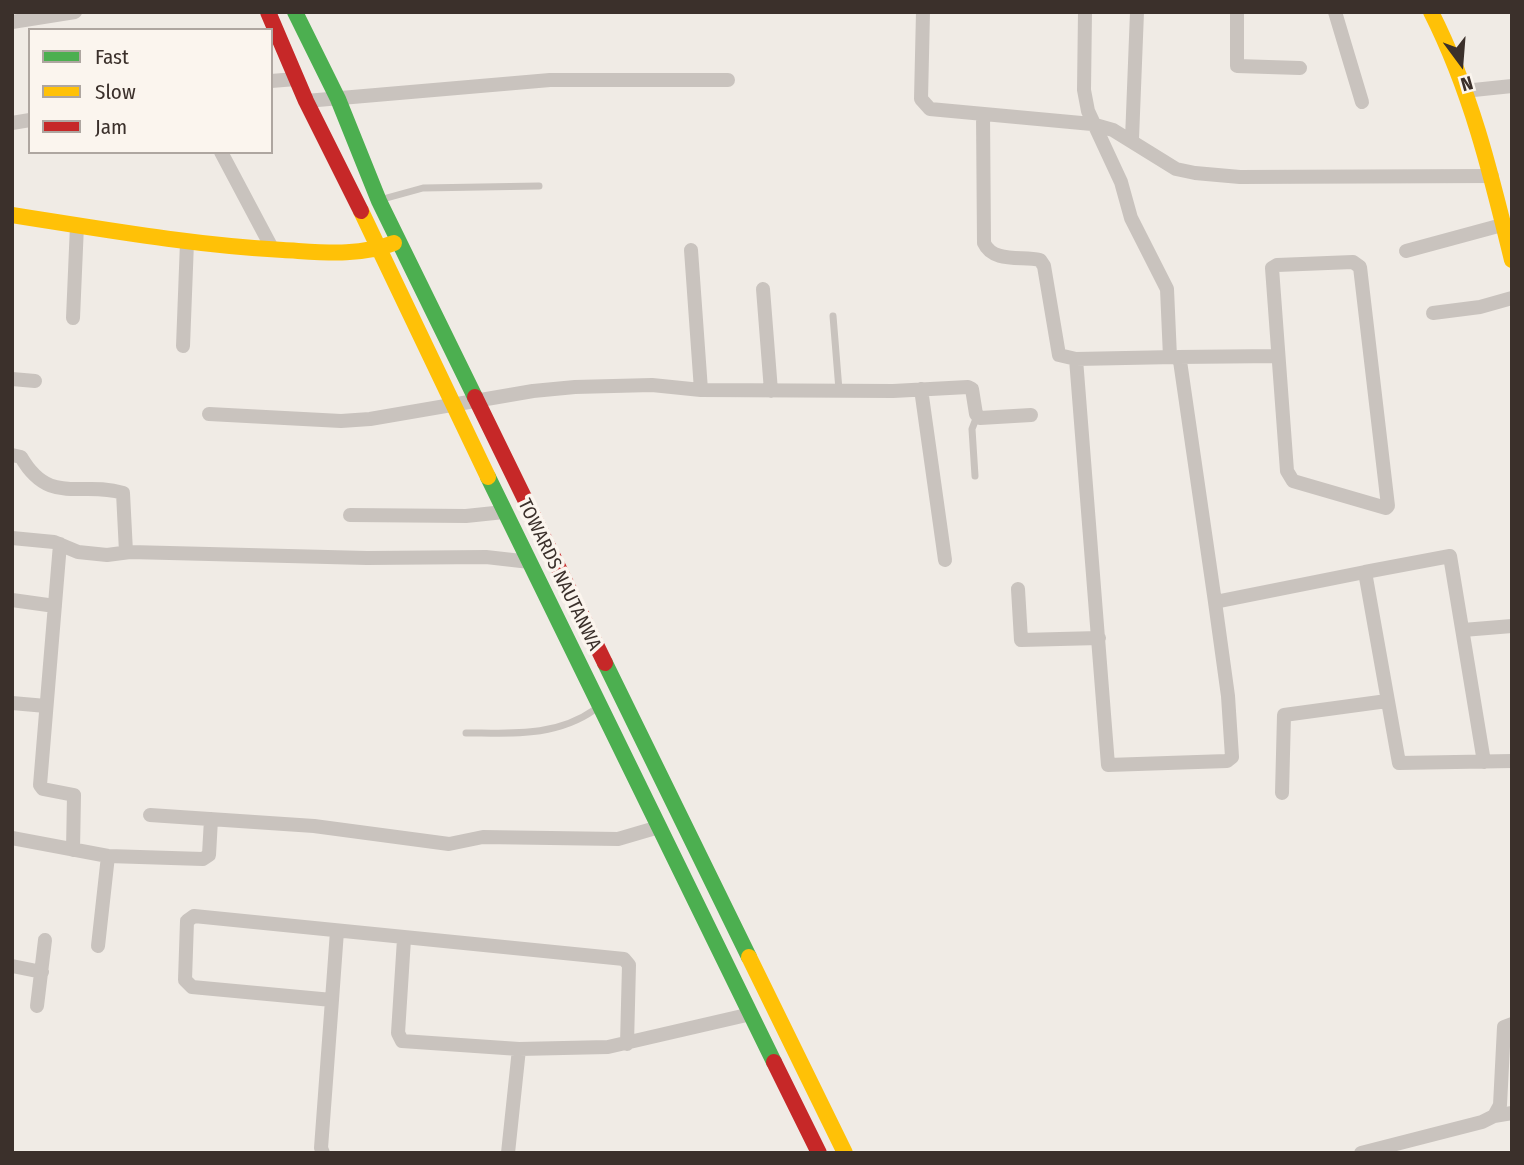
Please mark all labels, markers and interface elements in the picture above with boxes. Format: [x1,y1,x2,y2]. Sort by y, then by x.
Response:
legend [28,28,273,154]
north arrow [1426,28,1496,98]
text: Fast [95,44,129,70]
text: N [1458,71,1476,96]
text: Slow [95,79,136,105]
text: Jam [95,114,127,140]
street label: TOWARDS NAUTANWA [512,496,606,654]

